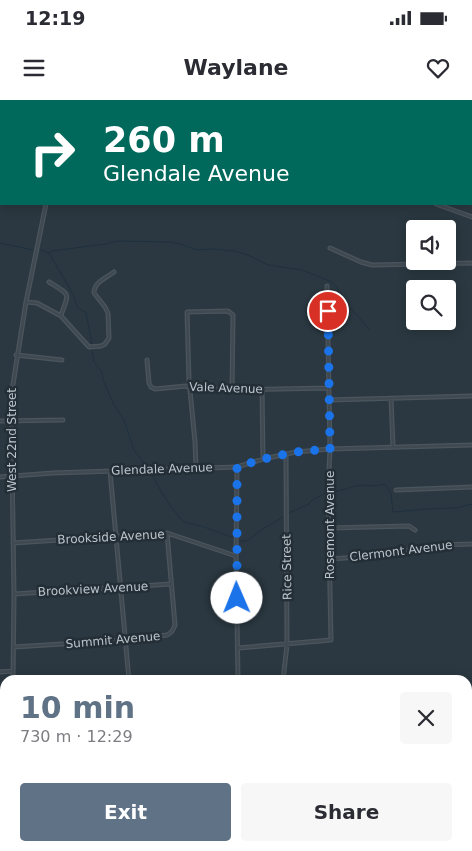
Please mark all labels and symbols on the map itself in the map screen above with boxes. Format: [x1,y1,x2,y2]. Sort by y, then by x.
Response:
pin [307,290,349,332]
street label: Vale Avenue [189,380,263,396]
street label: West 22nd Street [5,388,19,492]
street label: Glendale Avenue [111,460,213,478]
street label: Rosemont Avenue [323,471,337,579]
street label: Brookside Avenue [57,527,165,547]
street label: Rice Street [279,534,295,600]
street label: Clermont Avenue [349,538,453,564]
position arrow [210,571,262,623]
street label: Brookview Avenue [37,579,149,599]
street label: Summit Avenue [65,629,161,651]

